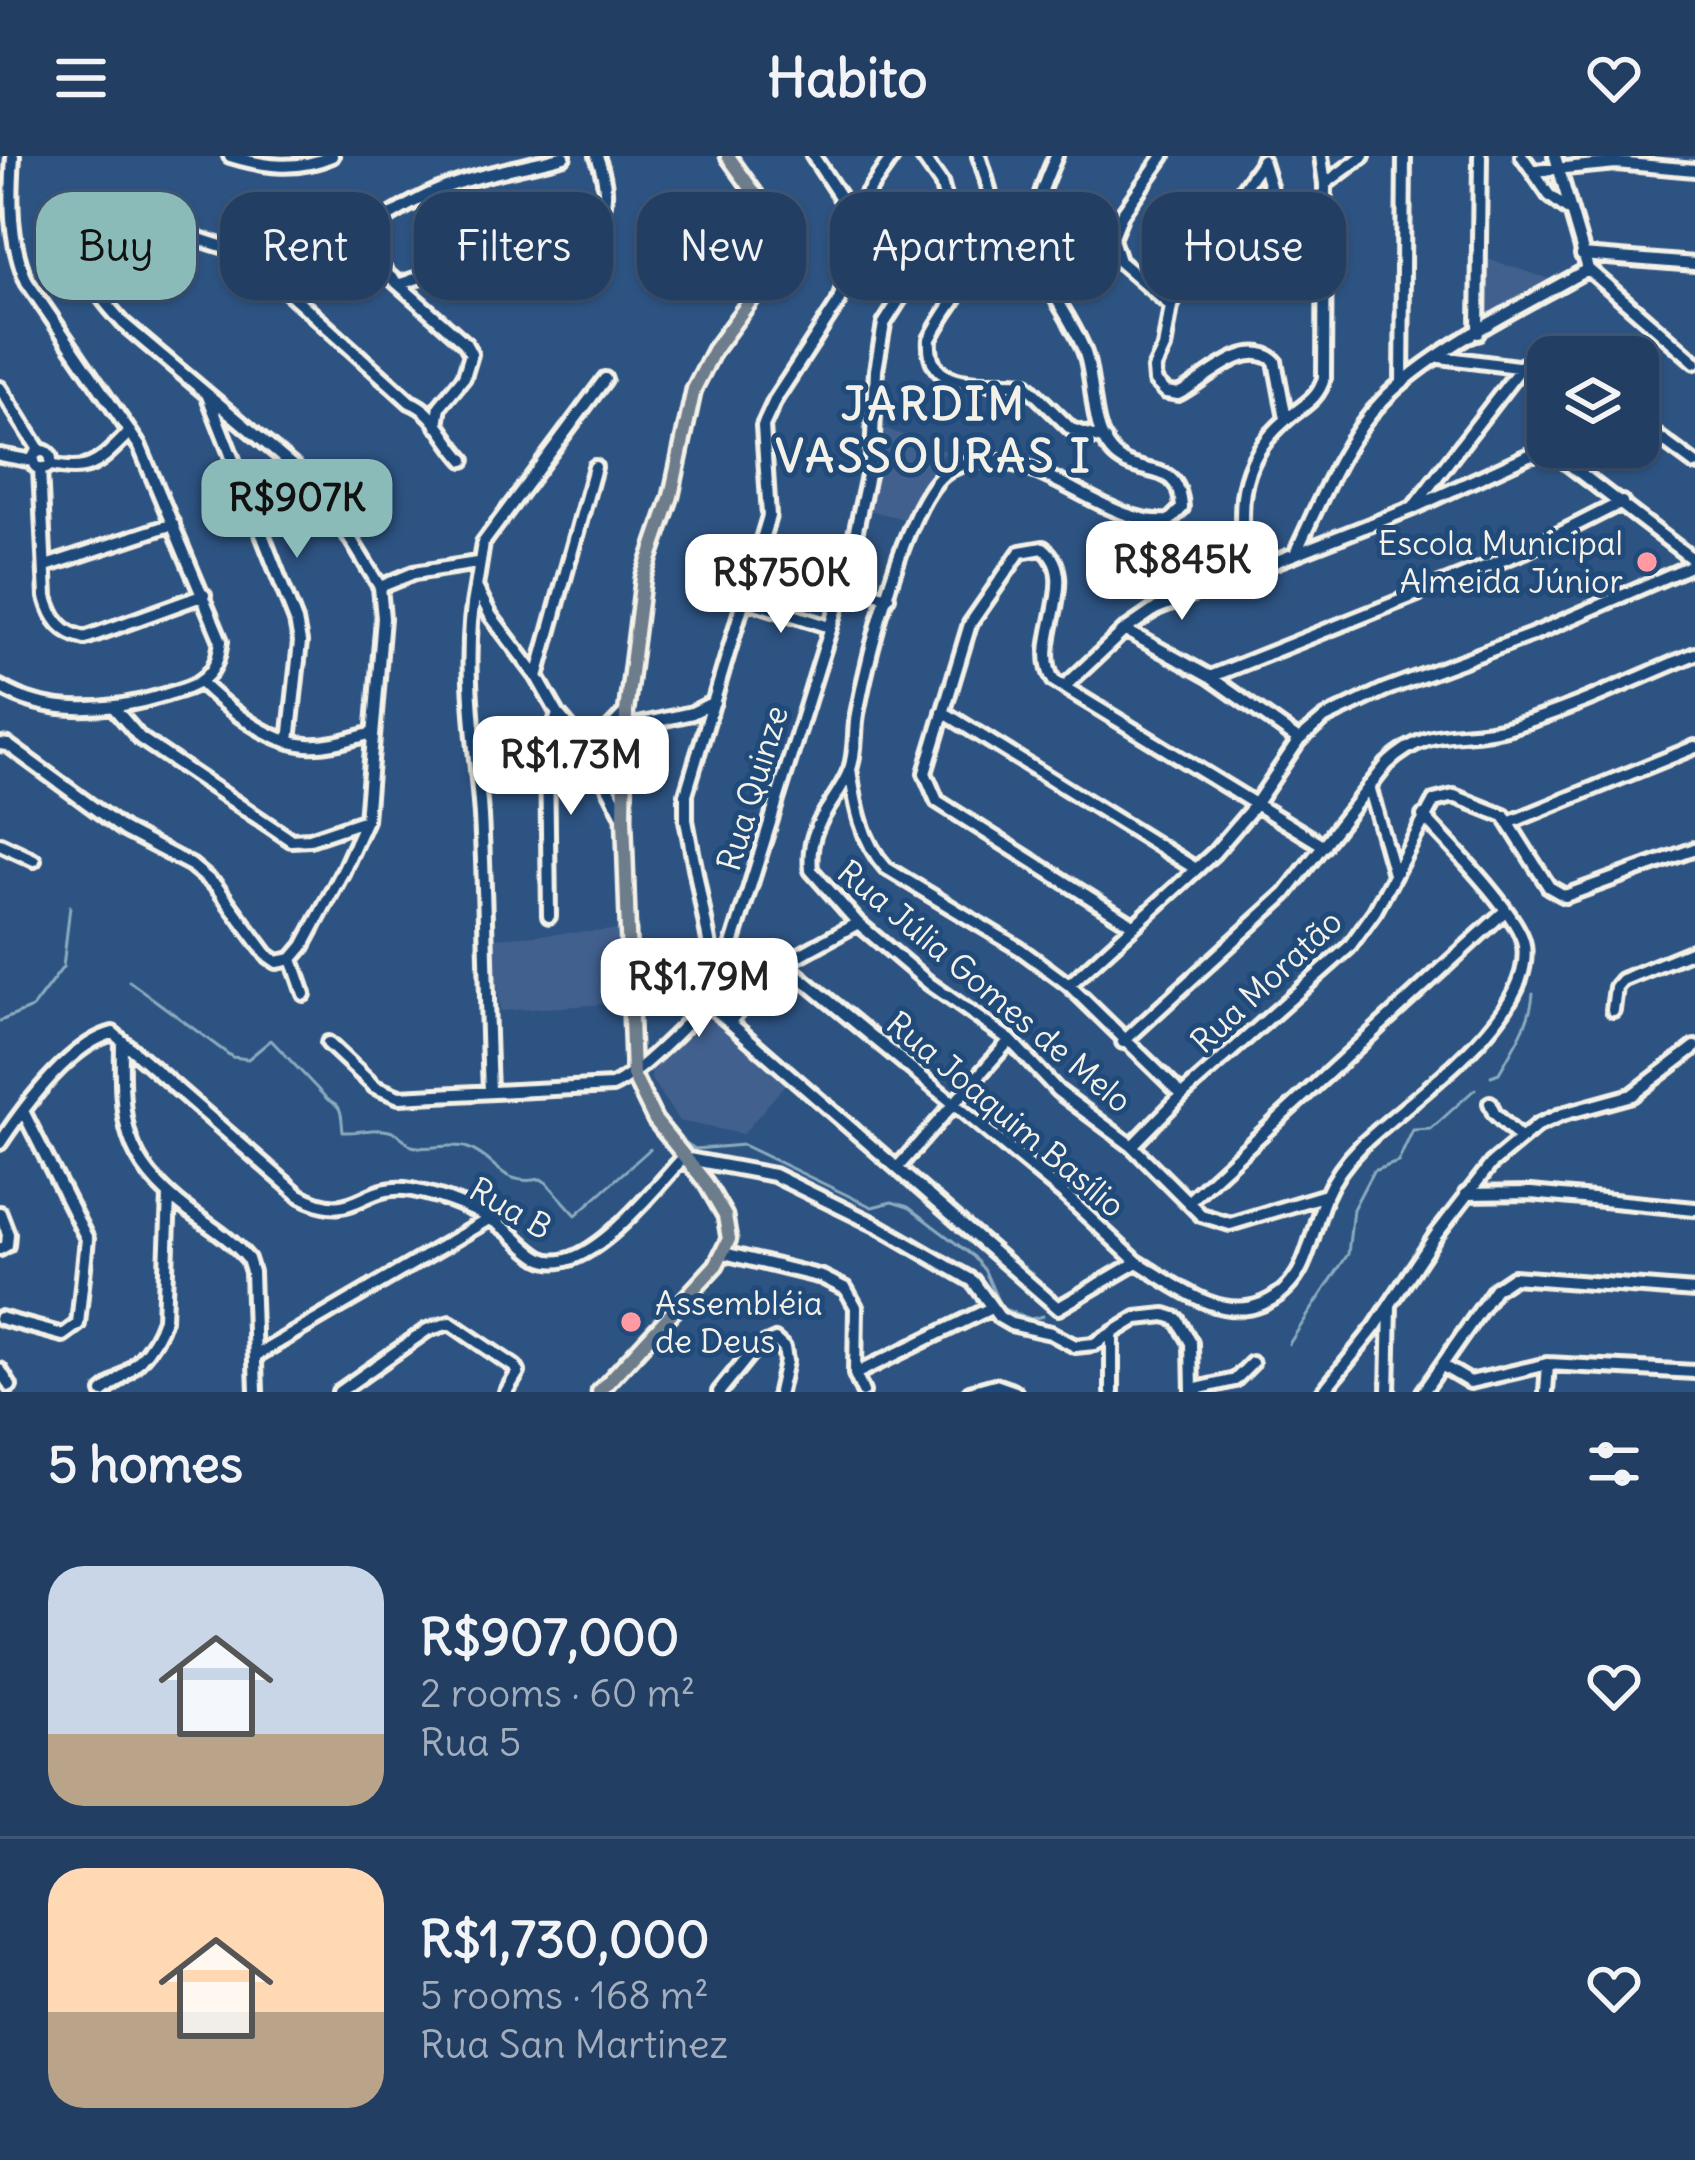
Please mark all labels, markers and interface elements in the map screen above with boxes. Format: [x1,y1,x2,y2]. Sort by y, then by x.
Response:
text: Habito [767,44,928,112]
icon: menu [48,45,114,111]
icon: heart [1581,45,1647,111]
chip: Buy [36,192,196,300]
chip: Rent [220,192,390,300]
chip: Filters [414,192,613,300]
chip: New [637,192,806,300]
chip: Apartment [830,192,1118,300]
chip: House [1142,192,1346,300]
map controls [1527,336,1659,468]
button: layers [1527,336,1659,468]
district label: JARDIM VASSOURAS I [775,376,1093,484]
pin: R$907K [199,459,395,561]
text: R$907K [228,473,366,522]
pin: R$845K [1084,521,1280,623]
place label: Escola Municipal Almeida Júnior [1378,522,1623,602]
pin: R$750K [683,534,879,636]
text: R$845K [1113,535,1251,584]
text: R$750K [712,548,850,597]
marker: Escola Municipal Almeida Júnior [1634,549,1660,575]
street label: Rua Quinze [707,700,797,876]
pin: R$1.73M [460,716,682,818]
text: R$1.73M [500,730,642,779]
street label: Rua Júlia Gomes de Melo [829,851,1141,1121]
street label: Rua Moratão [1181,900,1351,1062]
pin: R$1.79M [588,938,810,1040]
text: R$1.79M [628,952,770,1001]
street label: Rua Joaquim Basílio [878,1002,1134,1226]
street label: Rua B [462,1168,560,1248]
place label: Assembléia de Deus [655,1282,823,1362]
marker: Assembléia de Deus [618,1309,644,1335]
icon: filters [1581,1431,1647,1497]
text: 5 homes [48,1432,243,1496]
text: R$907,000 [420,1605,679,1669]
icon: home [144,1614,288,1758]
icon: heart [1581,1653,1647,1719]
text: 2 rooms · 60 m² [420,1669,695,1718]
text: Rua 5 [420,1718,521,1767]
text: R$1,730,000 [420,1907,710,1971]
icon: home [144,1916,288,2060]
icon: heart [1581,1955,1647,2021]
text: 5 rooms · 168 m² [420,1971,709,2020]
text: Rua San Martinez [420,2020,728,2069]

